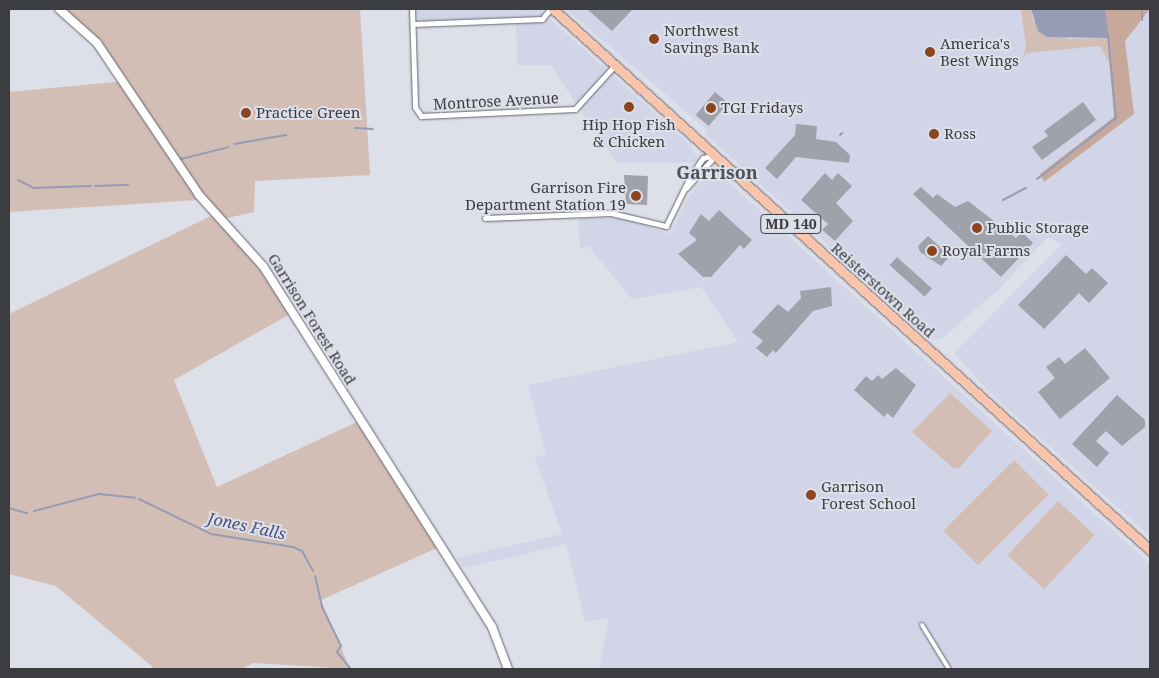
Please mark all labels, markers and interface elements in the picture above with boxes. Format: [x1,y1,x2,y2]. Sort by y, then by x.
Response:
place label: Northwest Savings Bank [664,21,759,56]
marker: Northwest Savings Bank [648,33,660,45]
place label: America's Best Wings [940,34,1019,69]
marker: America's Best Wings [924,46,936,58]
street label: Montrose Avenue [433,89,559,113]
place label: TGI Fridays [721,99,803,117]
marker: Hip Hop Fish & Chicken [623,101,635,113]
marker: TGI Fridays [705,102,717,114]
place label: Practice Green [256,104,361,122]
marker: Practice Green [240,107,252,119]
place label: Hip Hop Fish & Chicken [582,115,676,150]
place label: Ross [944,125,976,143]
marker: Ross [928,128,940,140]
district label: Garrison [676,161,758,183]
place label: Garrison Fire Department Station 19 [465,178,626,213]
marker: Garrison Fire Department Station 19 [630,190,642,202]
road number: MD 140 [760,212,822,235]
place label: Public Storage [987,219,1089,237]
marker: Public Storage [971,222,983,234]
street label: Reisterstown Road [828,239,938,341]
place label: Royal Farms [942,242,1030,260]
marker: Royal Farms [926,245,938,257]
street label: Garrison Forest Road [264,250,360,388]
place label: Garrison Forest School [821,477,916,512]
marker: Garrison Forest School [805,489,817,501]
water label: Jones Falls [206,508,288,544]

